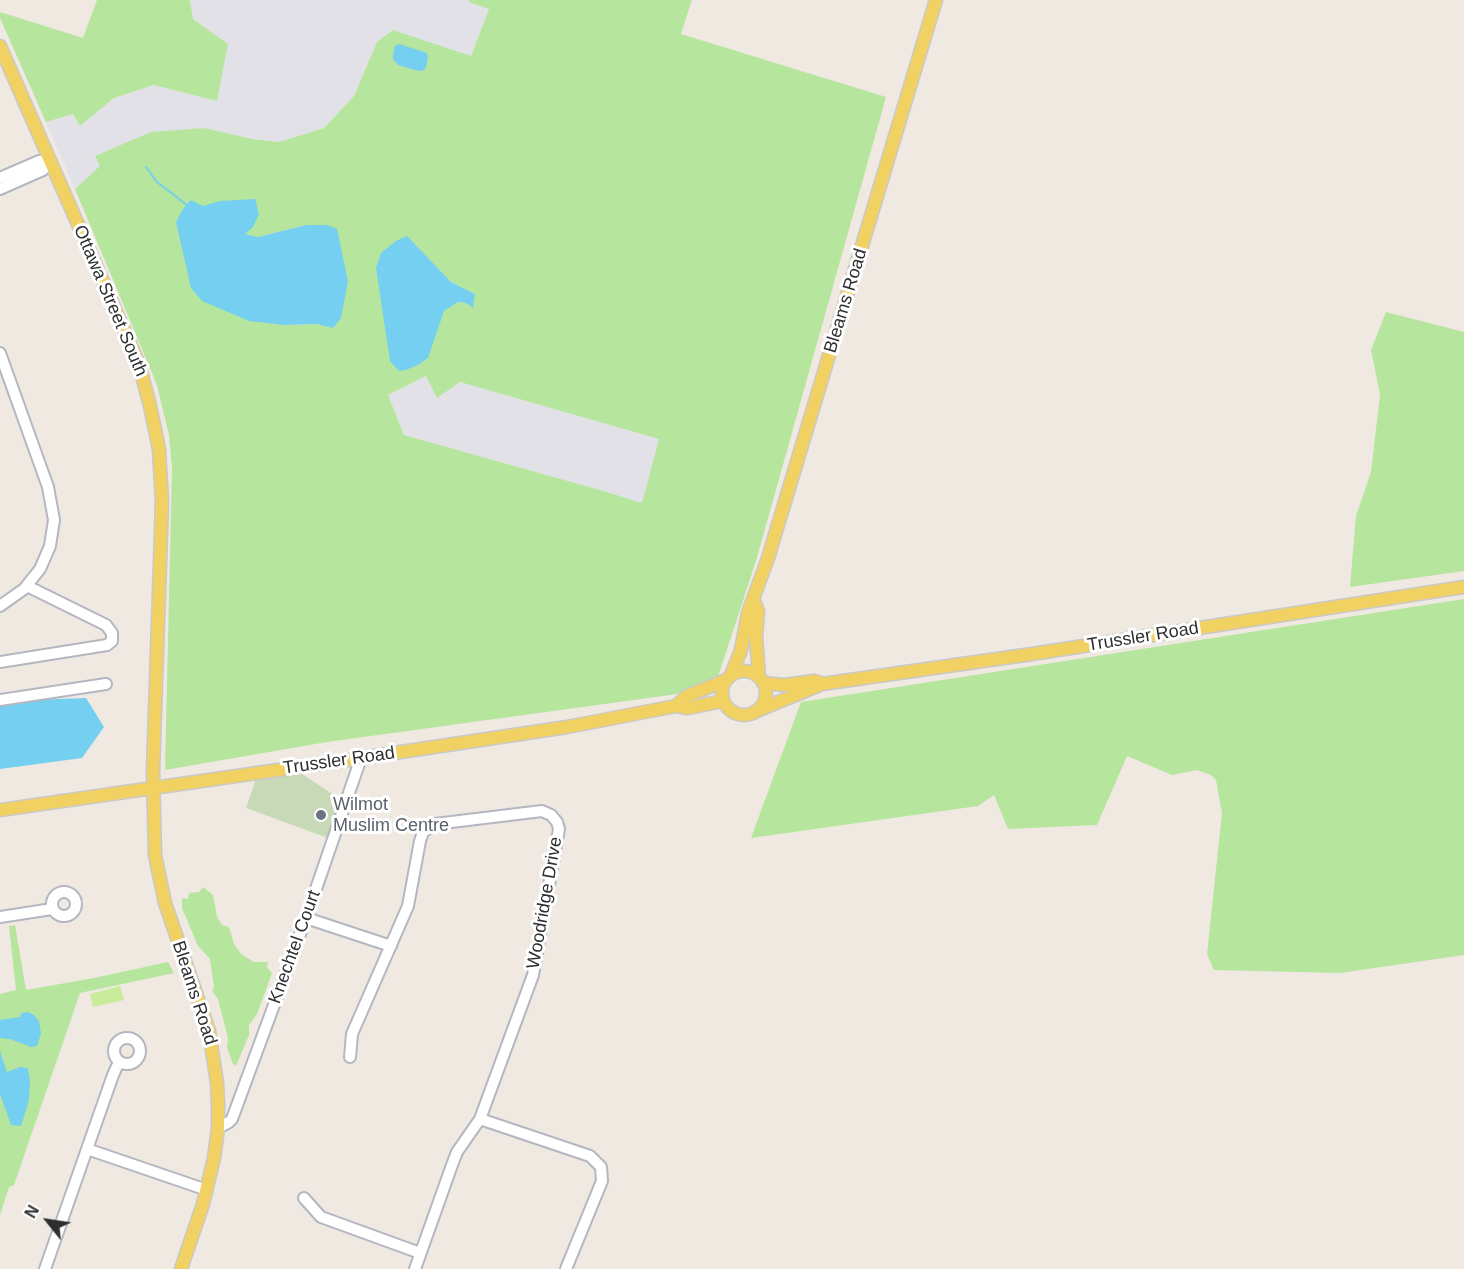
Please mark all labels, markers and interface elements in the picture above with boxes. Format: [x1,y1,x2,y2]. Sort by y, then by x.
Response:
street label: Ottawa Street South [68,222,152,380]
street label: Bleams Road [820,246,872,356]
street label: Trussler Road [1086,618,1200,656]
street label: Trussler Road [282,742,396,780]
place label: Wilmot Muslim Centre [333,794,449,836]
marker: Wilmot Muslim Centre [314,808,328,822]
street label: Woodridge Drive [523,835,567,971]
street label: Knechtel Court [264,887,326,1007]
street label: Bleams Road [167,938,221,1048]
north arrow [18,1191,78,1251]
text: N [22,1202,42,1221]

